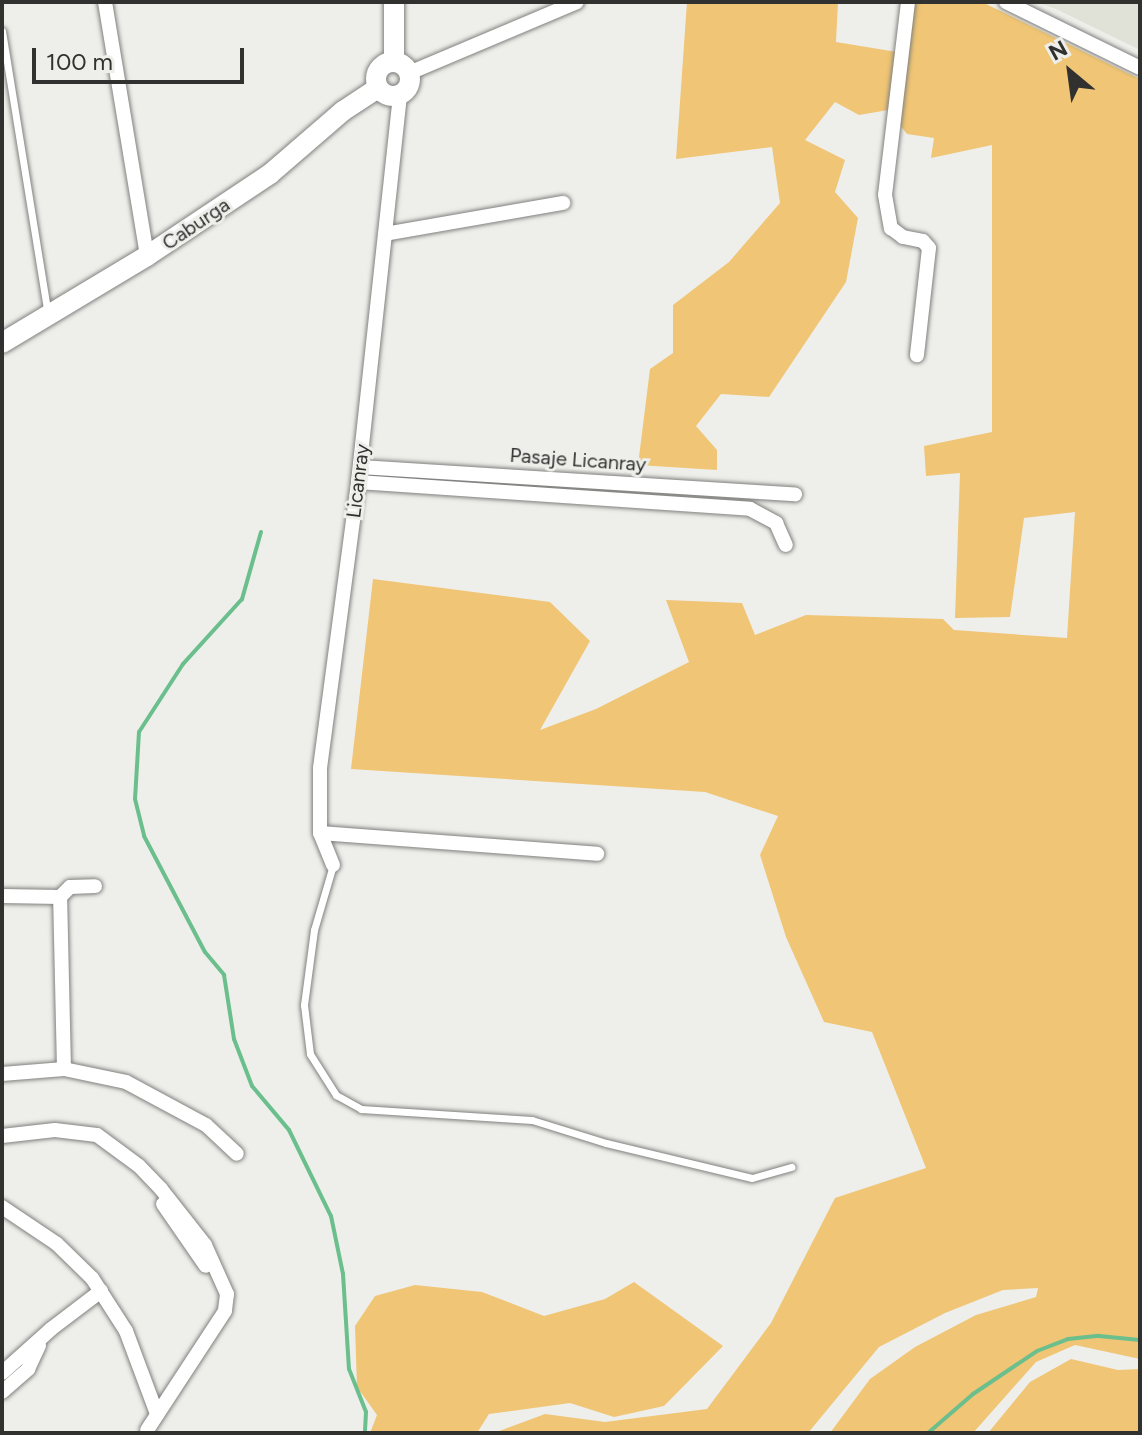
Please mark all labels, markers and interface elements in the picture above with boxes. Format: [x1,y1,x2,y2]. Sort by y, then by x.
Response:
scale bar [36,32,248,82]
north arrow [1030,32,1110,112]
text: N [1044,35,1072,67]
text: 100 m [46,47,113,76]
street label: Caburga [158,193,234,255]
street label: Licanray [342,443,374,519]
street label: Pasaje Licanray [509,443,647,477]

